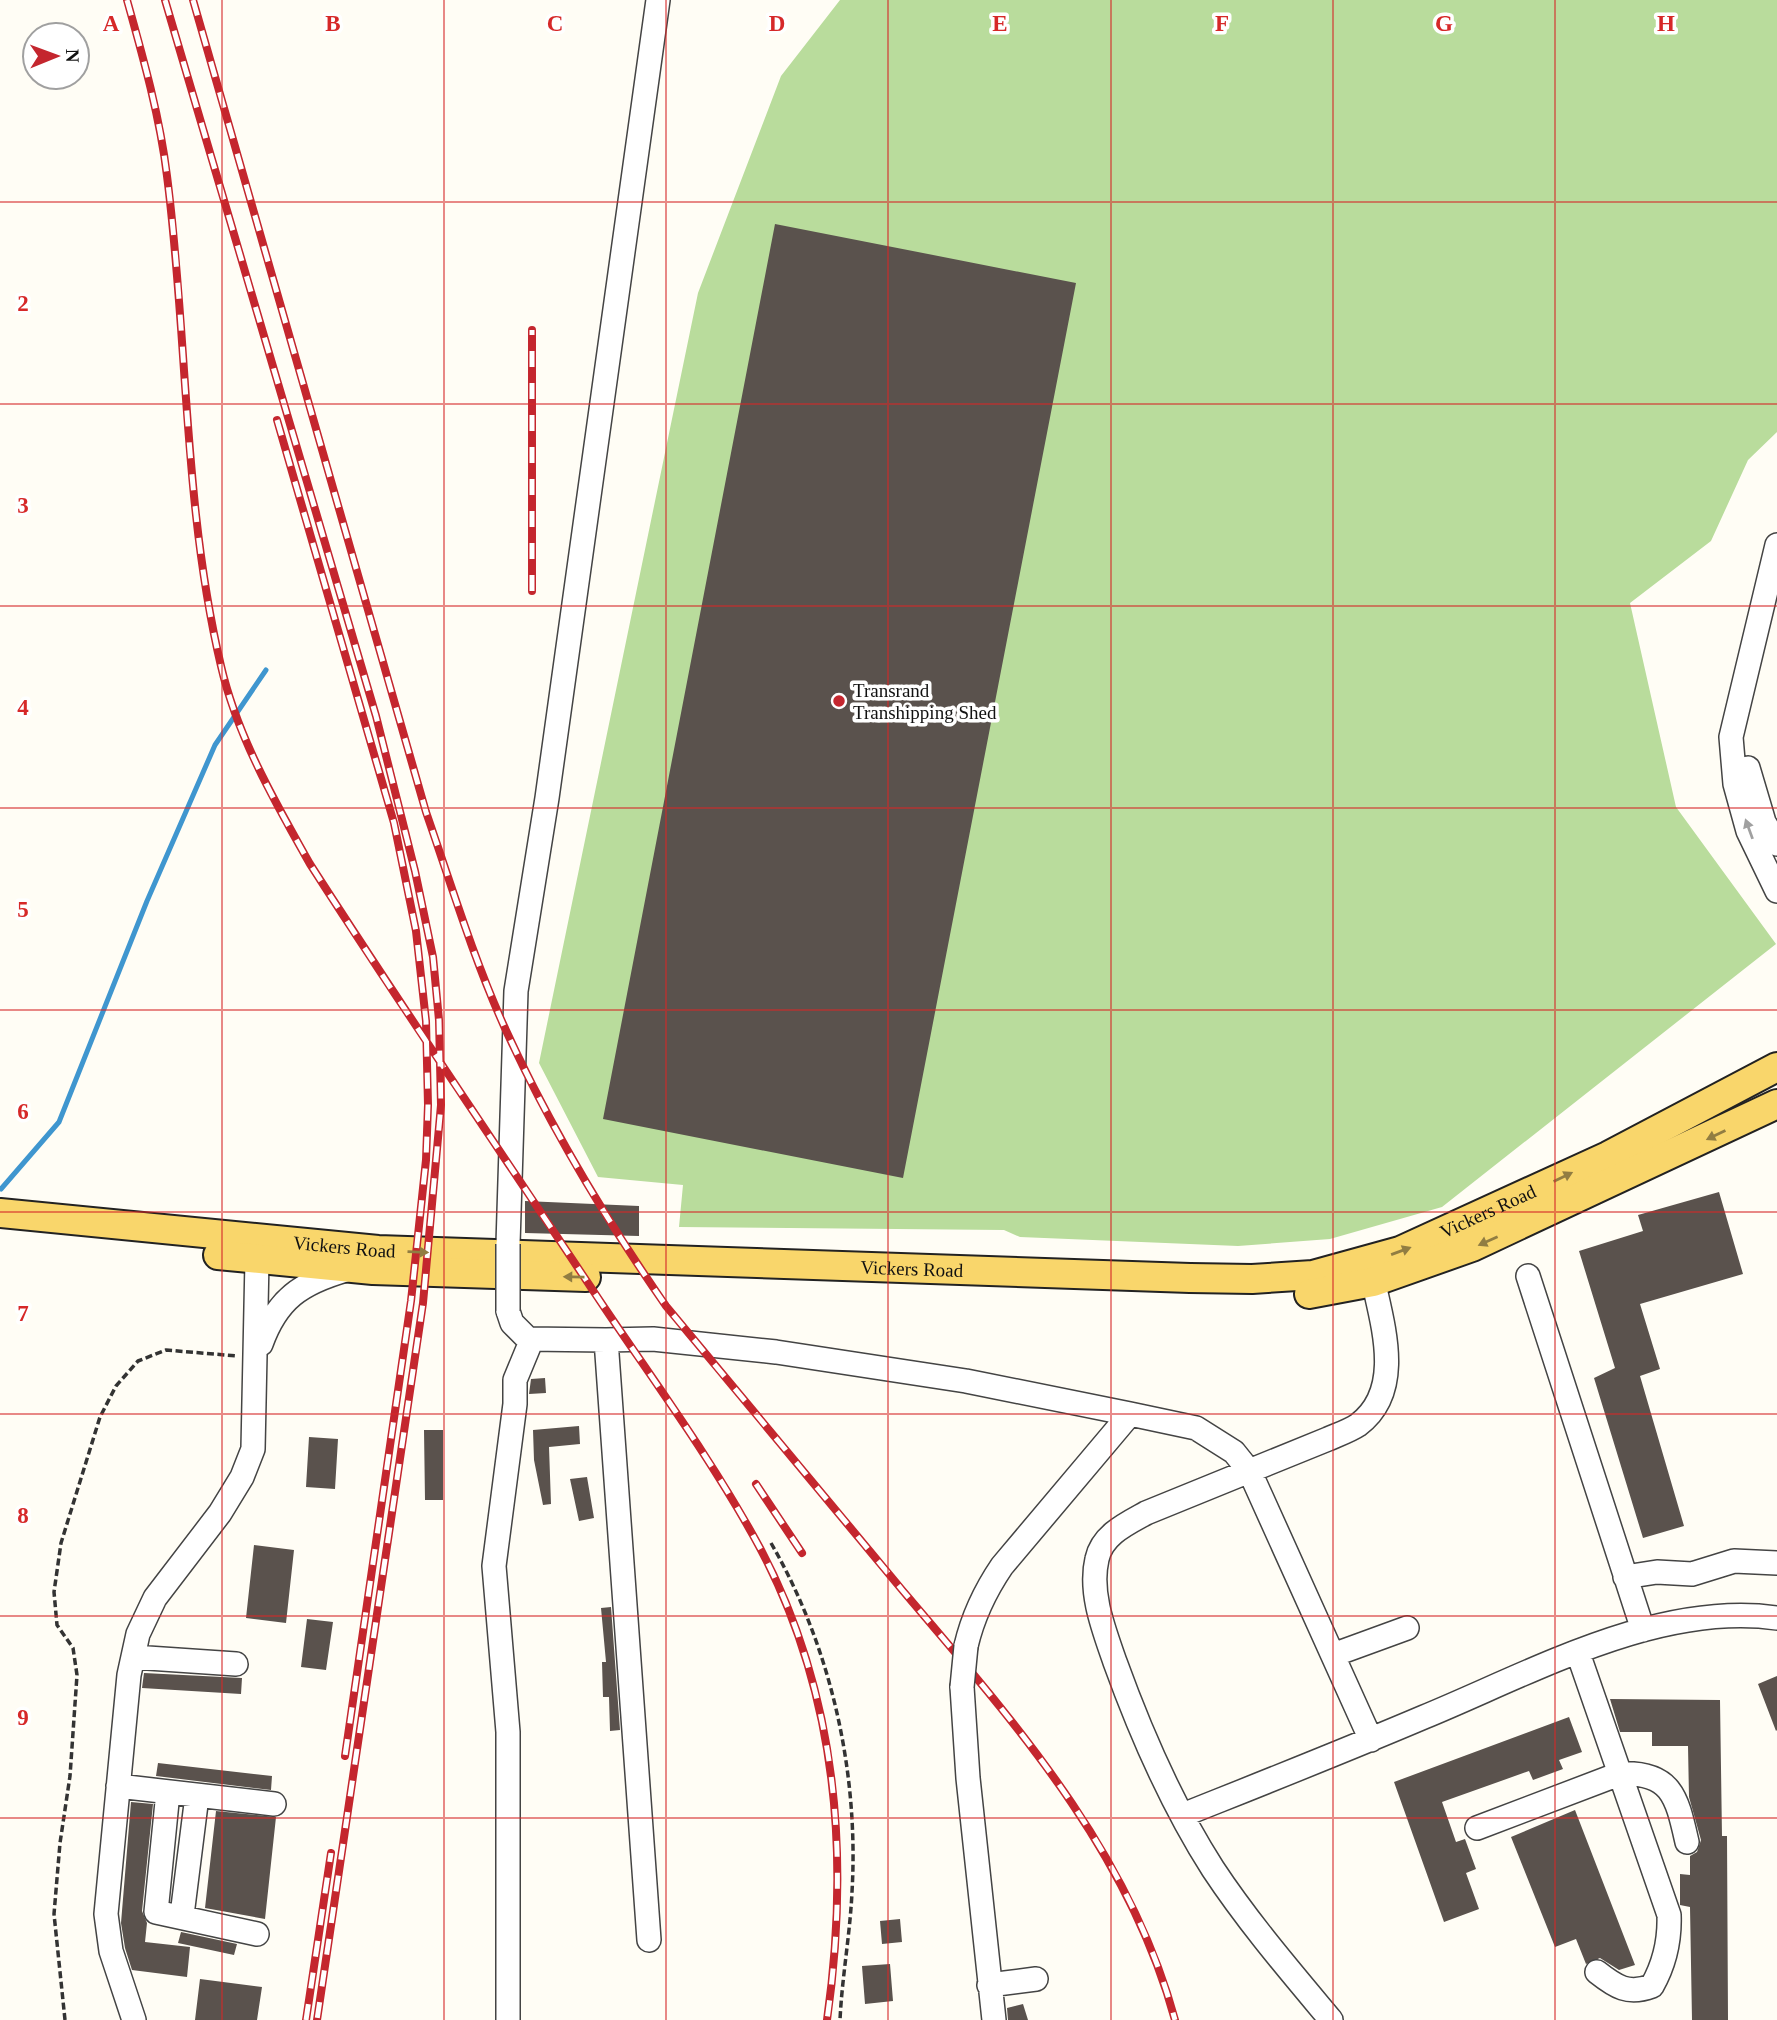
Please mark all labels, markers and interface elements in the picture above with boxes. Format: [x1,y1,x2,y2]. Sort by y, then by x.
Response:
text: A [103,11,120,36]
text: B [325,11,341,36]
text: C [547,11,563,36]
text: D [769,11,785,36]
text: E [992,11,1008,36]
text: F [1215,11,1229,36]
text: G [1435,11,1453,36]
text: H [1657,11,1675,36]
north arrow [21,21,91,91]
text: N [62,49,83,63]
text: 2 [17,291,29,316]
text: 3 [17,493,29,518]
place label: Transrand Transhipping Shed [853,680,997,723]
marker: Transrand Transhipping Shed [831,693,847,709]
text: 4 [17,695,29,720]
one-way arrow [1743,819,1754,840]
text: 5 [17,897,29,922]
text: 6 [17,1099,29,1124]
one-way arrow [1706,1129,1726,1140]
one-way arrow [1553,1172,1573,1183]
street label: Vickers Road [1437,1180,1539,1242]
street label: Vickers Road [292,1232,396,1262]
one-way arrow [1477,1236,1498,1247]
one-way arrow [1391,1245,1412,1256]
one-way arrow [407,1246,429,1257]
street label: Vickers Road [860,1257,964,1281]
one-way arrow [562,1271,584,1283]
text: 7 [17,1301,29,1326]
text: 8 [17,1503,29,1528]
text: 9 [17,1705,29,1730]

